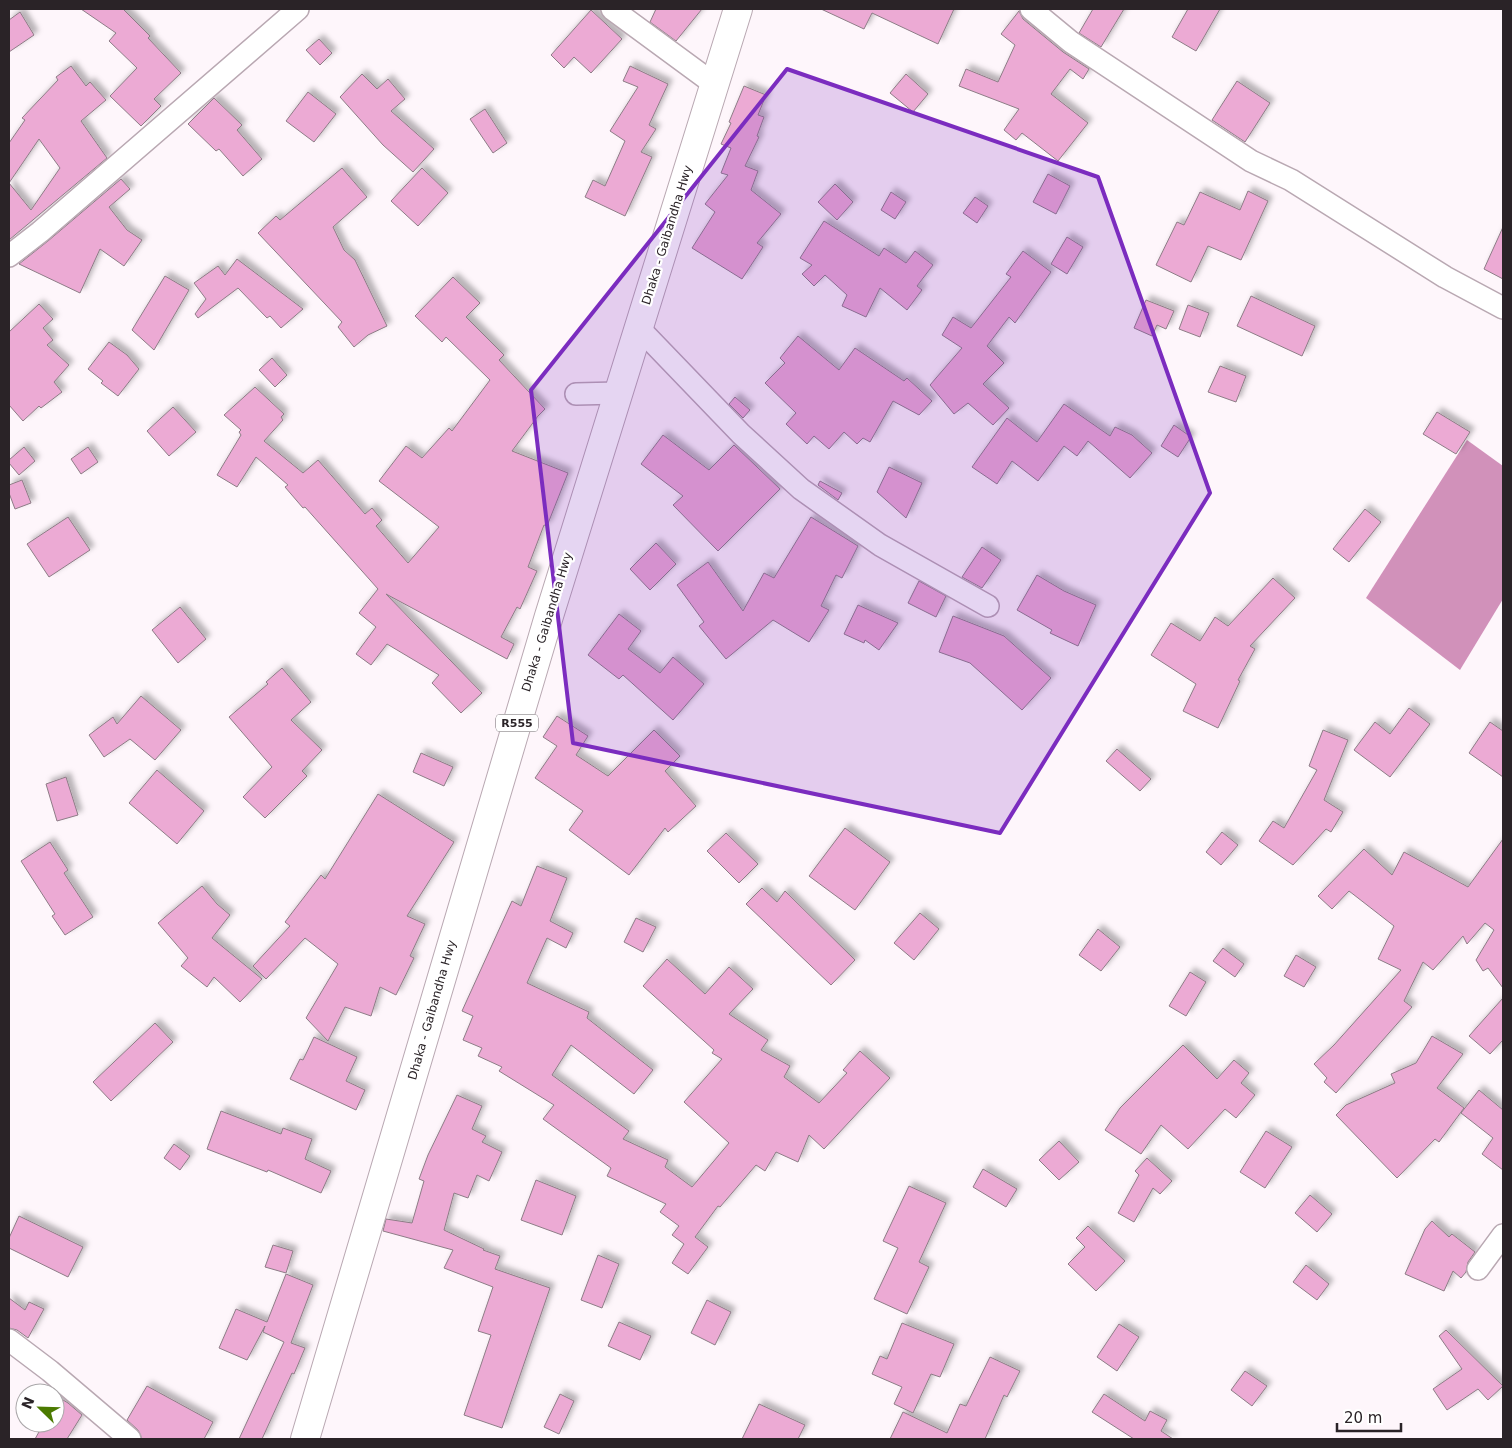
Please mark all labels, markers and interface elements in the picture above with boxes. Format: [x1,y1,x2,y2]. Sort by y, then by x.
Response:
street label: Dhaka - Gaibandha Hwy [639,164,695,306]
street label: Dhaka - Gaibandha Hwy [519,551,575,693]
road number: R555 [496,714,538,731]
street label: Dhaka - Gaibandha Hwy [405,938,459,1082]
north arrow [15,1383,65,1433]
text: N [18,1394,38,1411]
scale bar [1337,1400,1401,1432]
text: 20 m [1344,1409,1382,1427]

